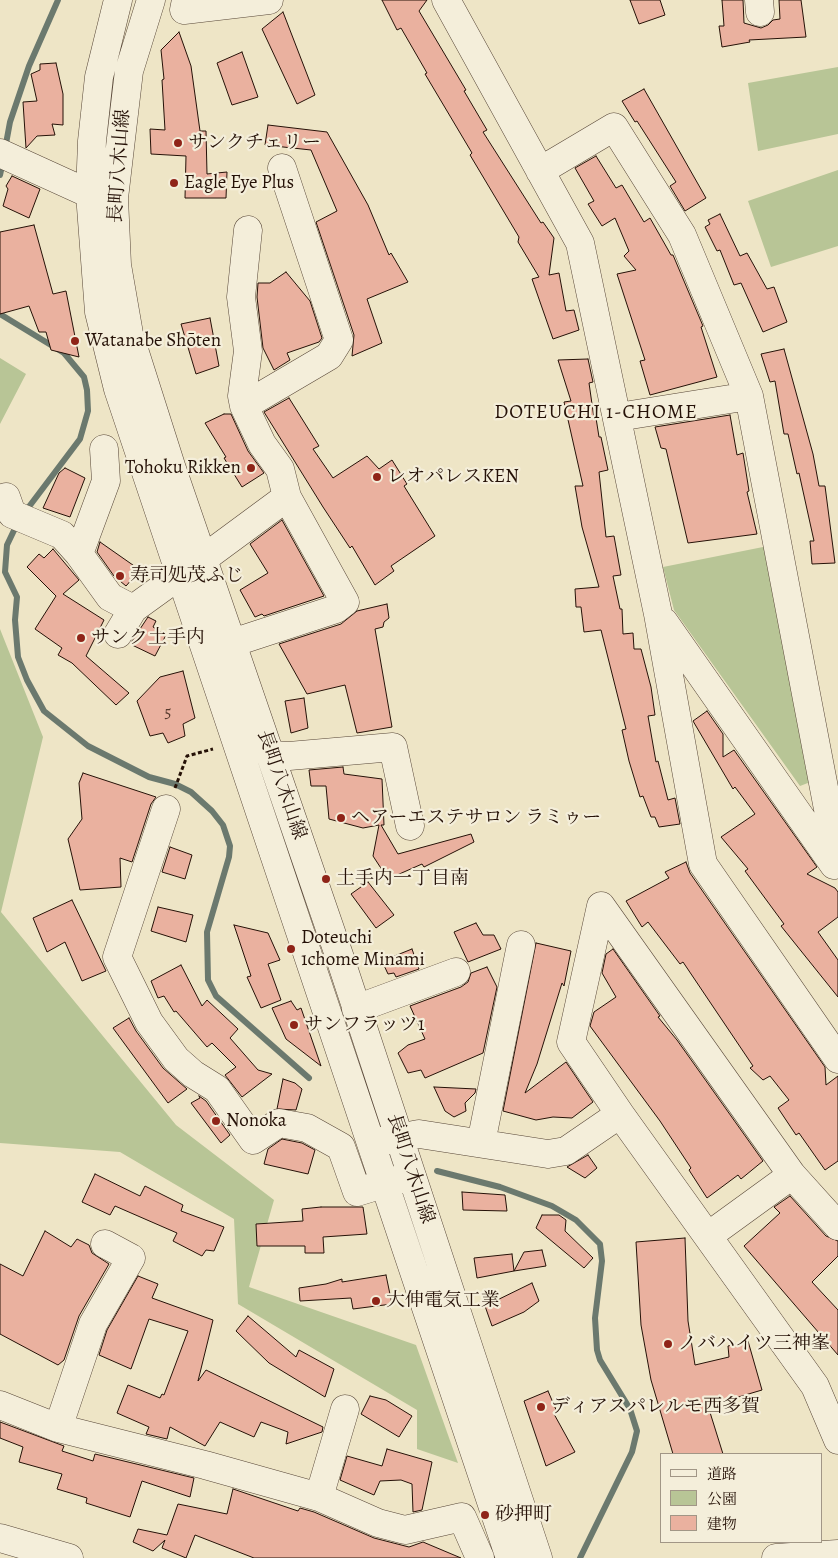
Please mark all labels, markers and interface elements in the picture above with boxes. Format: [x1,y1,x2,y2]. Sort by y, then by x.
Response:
street label: 長町八木山線 [105,108,135,224]
place label: サンクチェリー [188,132,321,154]
marker: サンクチェリー [172,137,184,149]
place label: Eagle Eye Plus [184,172,294,194]
marker: Eagle Eye Plus [168,177,180,189]
place label: Watanabe Shōten [85,330,221,352]
marker: Watanabe Shōten [69,335,81,347]
district label: DOTEUCHI 1-CHOME [492,401,700,425]
place label: Tohoku Rikken [125,457,241,479]
marker: Tohoku Rikken [245,462,257,474]
place label: レオパレスKEN [387,466,519,488]
marker: レオパレスKEN [371,471,383,483]
place label: 寿司処茂ふじ [130,565,244,587]
marker: 寿司処茂ふじ [114,570,126,582]
place label: サンク土手内 [91,627,205,649]
marker: サンク土手内 [75,632,87,644]
house number: 5 [165,703,171,723]
street label: 長町八木山線 [252,727,310,843]
place label: ヘアーエステサロン ラミゥー [351,807,601,829]
marker: ヘアーエステサロン ラミゥー [335,812,347,824]
place label: 土手内一丁目南 [336,868,469,890]
marker: 土手内一丁目南 [320,873,332,885]
place label: Doteuchi 1chome Minami [301,927,425,971]
marker: Doteuchi 1chome Minami [285,943,297,955]
place label: サンフラッツ1 [304,1014,424,1036]
marker: サンフラッツ1 [288,1019,300,1031]
place label: Nonoka [226,1110,287,1132]
street label: 長町八木山線 [382,1111,438,1227]
marker: Nonoka [210,1115,222,1127]
place label: 大伸電気工業 [386,1290,500,1312]
marker: 大伸電気工業 [370,1295,382,1307]
place label: ノバハイツ三神峯 [678,1333,830,1355]
marker: ノバハイツ三神峯 [662,1338,674,1350]
place label: ディアスパレルモ西多賀 [551,1396,760,1418]
marker: ディアスパレルモ西多賀 [535,1401,547,1413]
legend [660,1453,823,1543]
text: 道路 [707,1464,737,1484]
text: 公園 [707,1489,737,1509]
place label: 砂押町 [495,1504,552,1526]
marker: 砂押町 [479,1509,491,1521]
text: 建物 [707,1514,737,1534]

